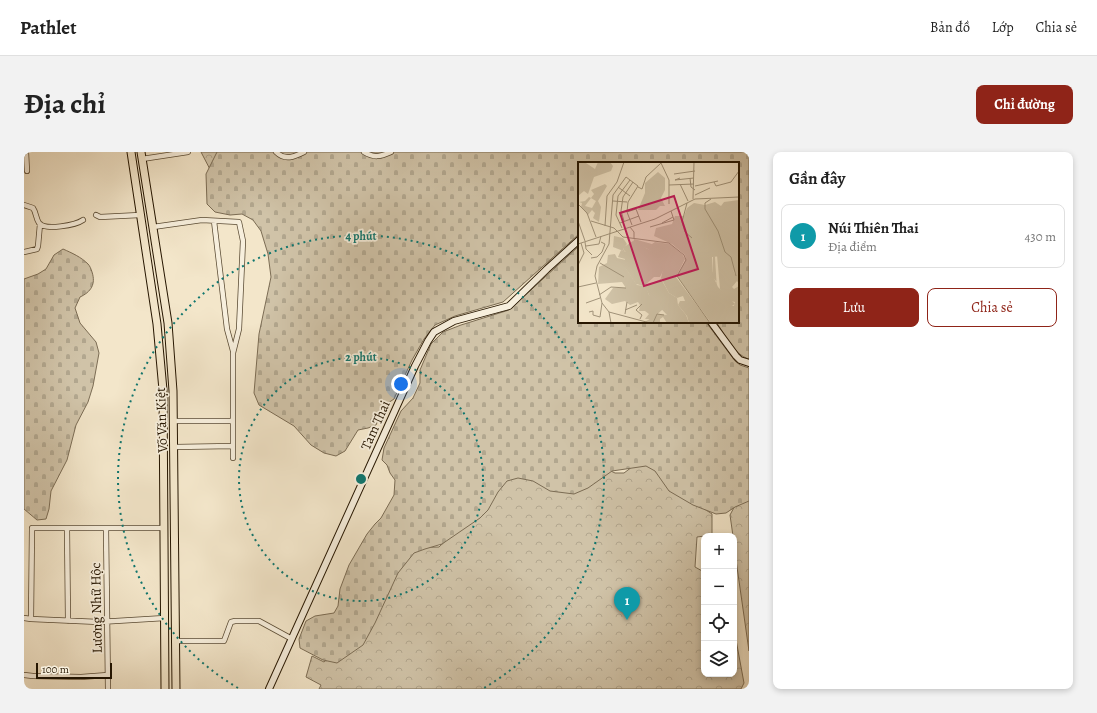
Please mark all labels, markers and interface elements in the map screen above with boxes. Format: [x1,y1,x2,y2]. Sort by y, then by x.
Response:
text: Pathlet [20,15,76,41]
text: Bản đồ [930,18,970,37]
text: Lớp [992,18,1014,37]
text: Chia sẻ [1036,18,1077,37]
text: Địa chỉ [24,85,106,123]
button: Chỉ đường [976,85,1073,124]
inset map [578,162,739,323]
text: Gần đây [789,167,846,190]
text: Núi Thiên Thai [828,218,919,238]
text: 4 phút [345,228,377,244]
text: 1 [801,228,805,245]
text: 430 m [1024,228,1056,245]
text: Địa điểm [828,238,877,255]
button: Lưu [789,288,919,327]
button: Chia sẻ [927,288,1057,327]
text: 2 phút [345,349,377,365]
your location [391,374,411,394]
street label: Võ Văn Kiệt [151,387,172,454]
street label: Tam Thai [356,397,395,453]
centre of rings [354,472,368,486]
map controls [701,533,737,677]
button: + [701,533,737,569]
street label: Lương Nhữ Hộc [86,562,107,654]
button: − [701,569,737,605]
pin: 1 [614,587,640,620]
button: locate [701,605,737,641]
button: layers [701,641,737,677]
scale bar [36,661,112,680]
text: 100 m [42,662,69,677]

